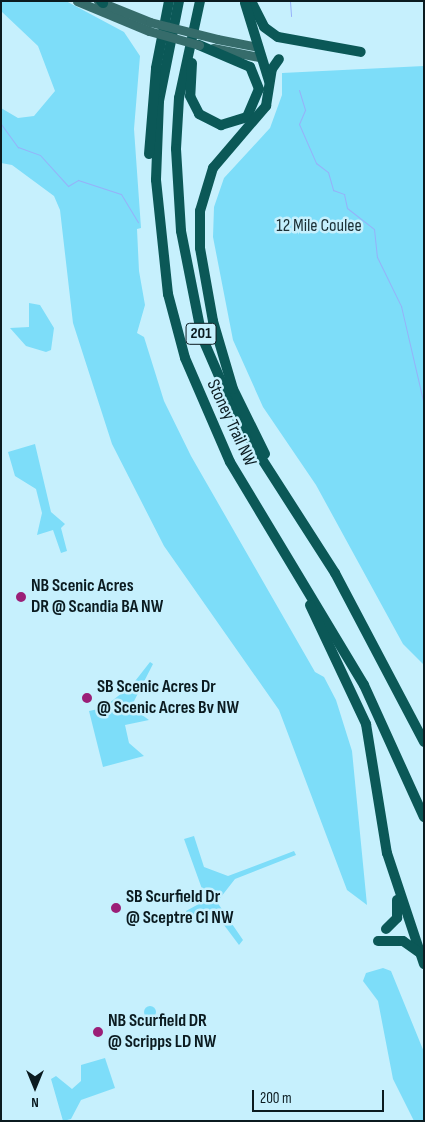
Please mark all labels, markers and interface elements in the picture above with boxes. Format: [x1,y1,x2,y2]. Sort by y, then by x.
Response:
park label: 12 Mile Coulee [276,215,362,237]
road number: 201 [185,320,217,348]
street label: Stoney Trail NW [201,376,261,470]
place label: NB Scenic Acres DR @ Scandia BA NW [31,576,163,618]
marker: NB Scenic Acres DR @ Scandia BA NW [15,591,27,603]
place label: SB Scenic Acres Dr @ Scenic Acres Bv NW [97,677,239,720]
marker: SB Scenic Acres Dr @ Scenic Acres Bv NW [81,692,93,704]
place label: SB Scurfield Dr @ Sceptre Cl NW [126,887,233,930]
marker: SB Scurfield Dr @ Sceptre Cl NW [110,902,122,914]
place label: NB Scurfield DR @ Scripps LD NW [108,1011,216,1054]
marker: NB Scurfield DR @ Scripps LD NW [92,1026,104,1038]
north arrow [10,1062,60,1112]
scale bar [255,1080,388,1112]
text: 200 m [260,1089,292,1108]
text: N [31,1094,39,1111]

